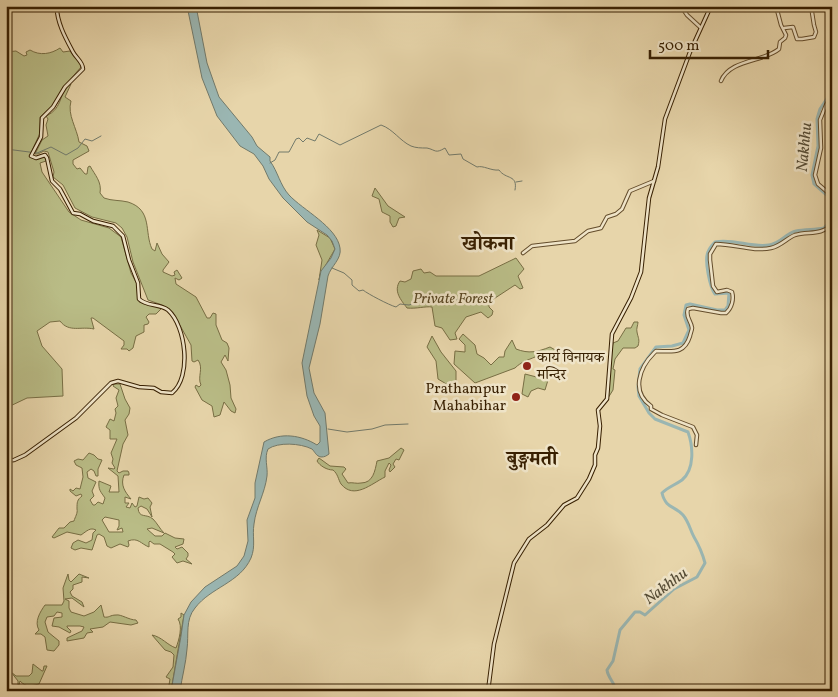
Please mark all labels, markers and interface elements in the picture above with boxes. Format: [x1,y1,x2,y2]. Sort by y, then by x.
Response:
scale bar [650,28,768,60]
text: 500 m [658,36,700,57]
water label: Nakhhu [792,122,818,173]
district label: खोकना [460,231,516,259]
park label: Private Forest [413,289,494,310]
place label: कार्य विनायक मन्दिर [536,348,606,386]
marker: कार्य विनायक मन्दिर [521,360,533,372]
place label: Prathampur Mahabihar [425,379,506,417]
marker: Prathampur Mahabihar [510,391,522,403]
district label: बुङ्गमती [505,446,559,474]
water label: Nakhhu [640,563,693,610]

